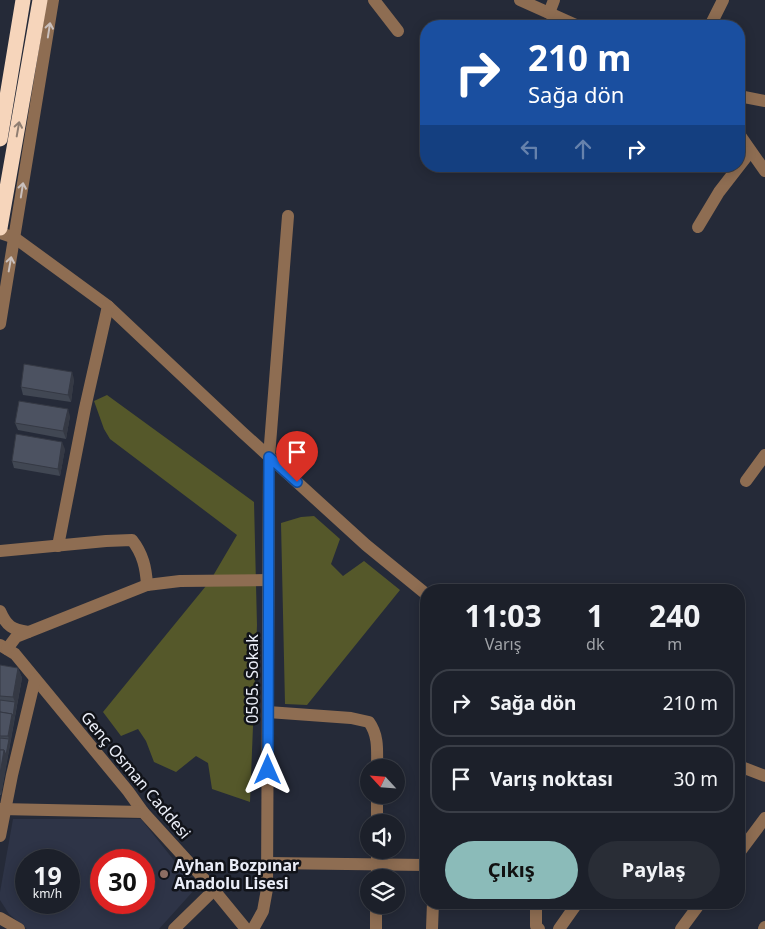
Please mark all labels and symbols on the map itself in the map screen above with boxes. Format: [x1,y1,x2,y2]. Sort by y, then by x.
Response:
one-way arrow [44,22,54,38]
one-way arrow [13,121,23,137]
one-way arrow [18,183,28,199]
one-way arrow [6,256,16,272]
pin [276,431,318,482]
street label: 0505. Sokak [241,634,263,724]
street label: Genç Osman Caddesi [76,707,196,843]
position arrow [241,743,293,795]
north arrow [360,759,405,804]
speed limit sign: 30 [90,849,155,914]
place label: Ayhan Bozpınar Anadolu Lisesi [174,854,299,894]
marker: Ayhan Bozpınar Anadolu Lisesi [158,868,170,880]

